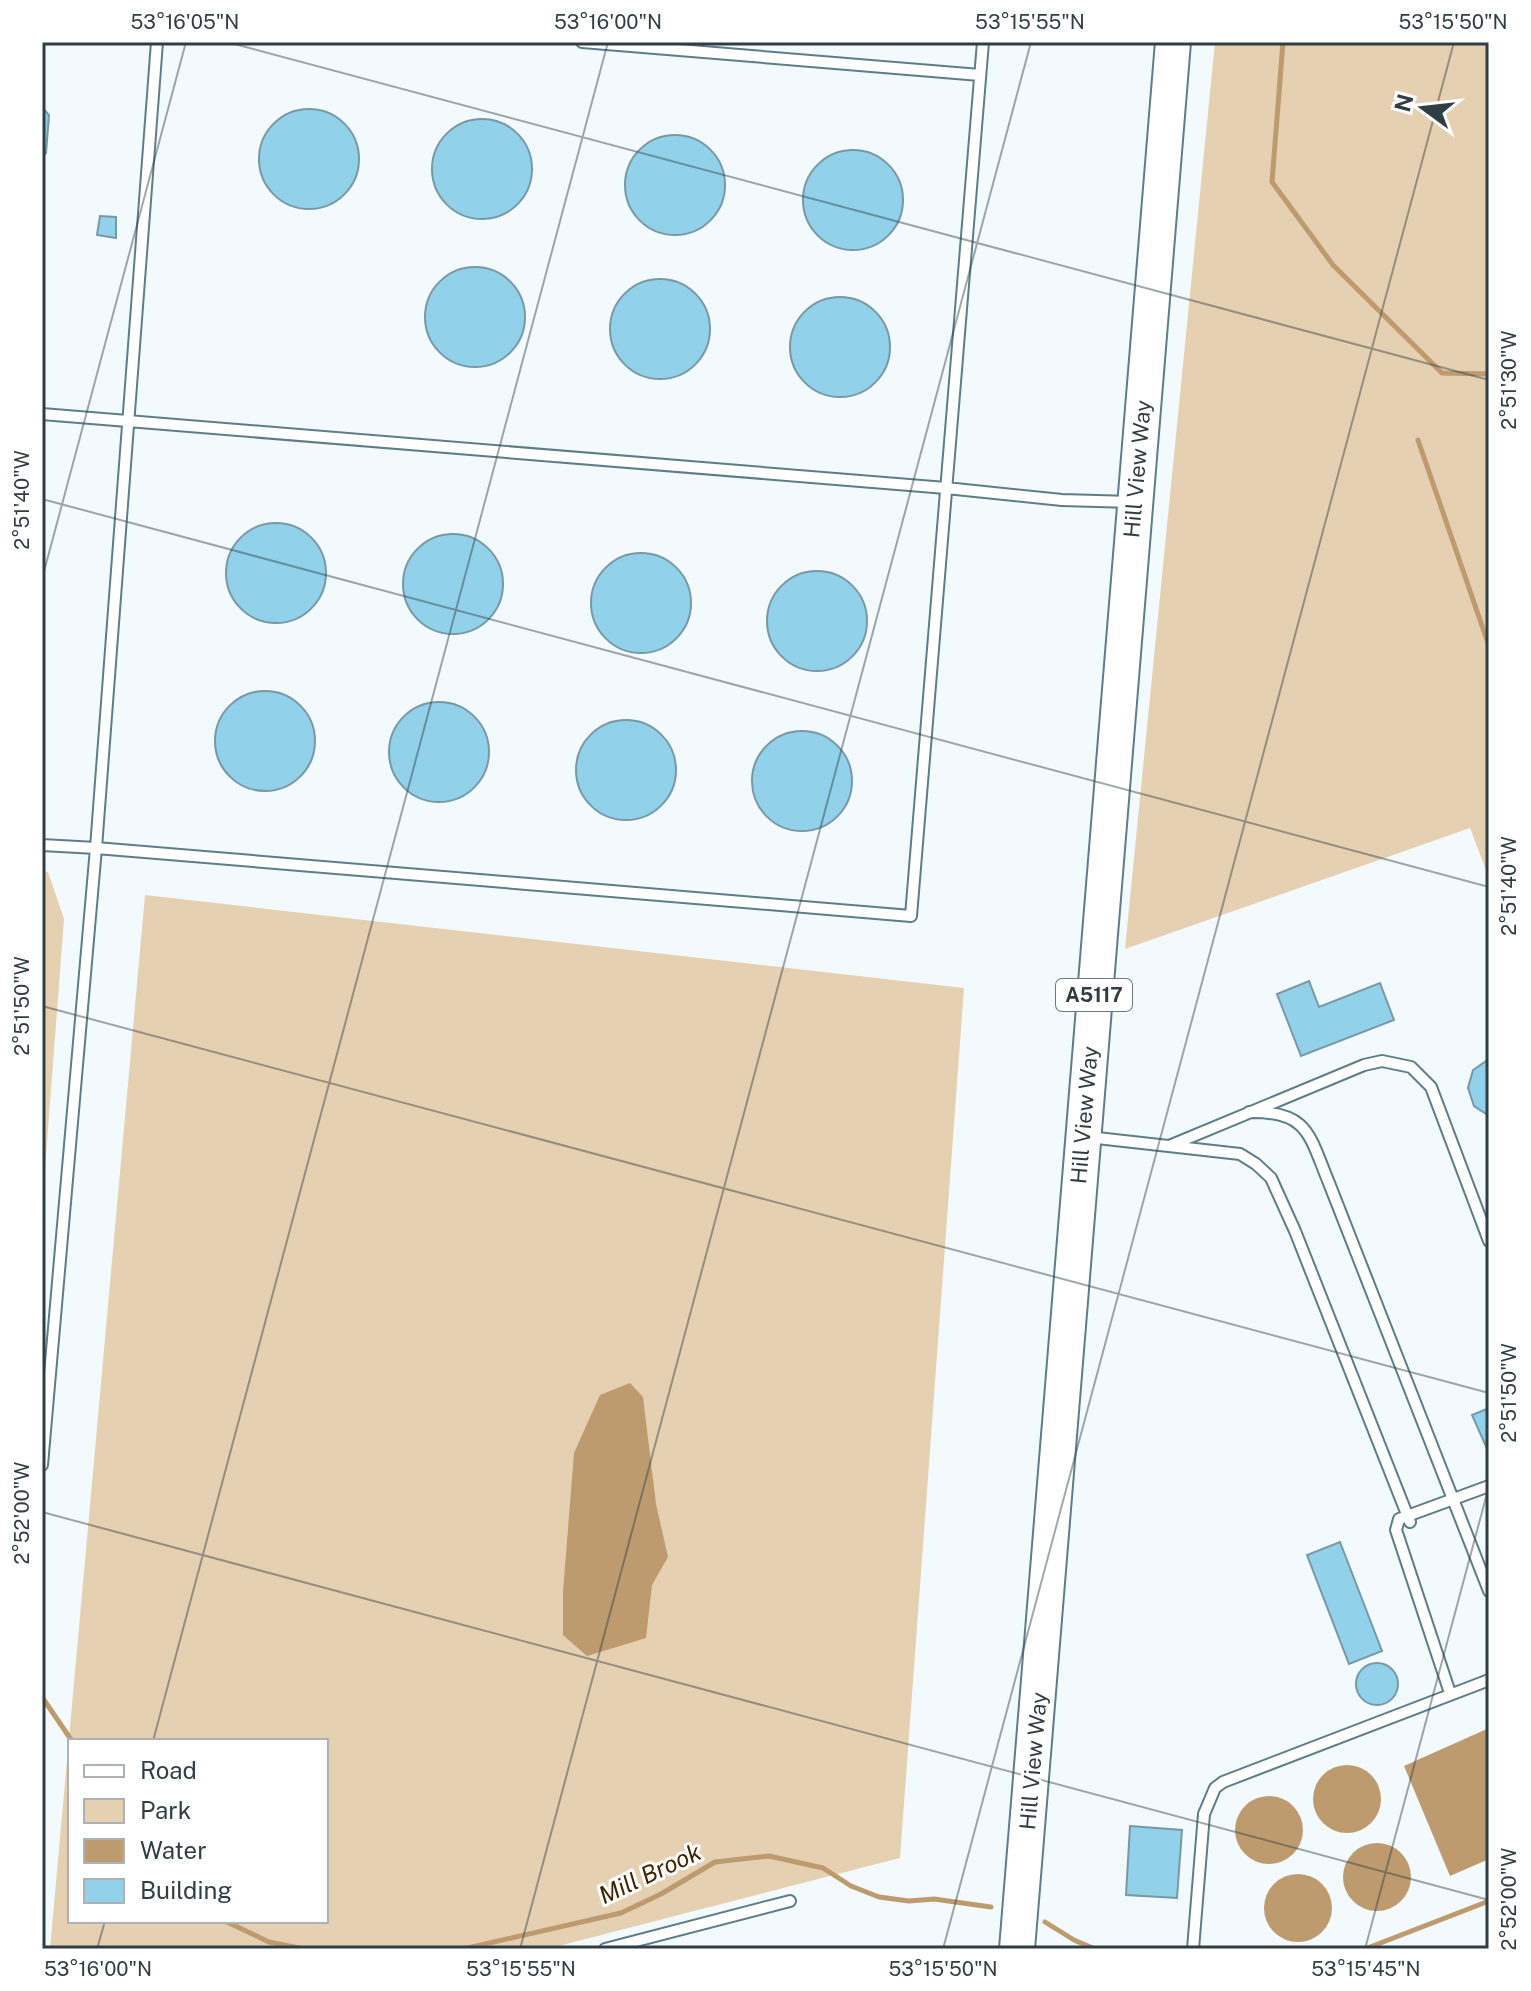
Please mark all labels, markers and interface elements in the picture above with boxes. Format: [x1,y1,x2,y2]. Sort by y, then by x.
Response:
text: 53°16'05"N [131,10,239,34]
text: 53°16'00"N [554,10,662,34]
text: 53°15'55"N [975,10,1085,34]
text: 53°15'50"N [1398,10,1508,34]
north arrow [1383,68,1463,148]
text: N [1389,91,1418,115]
text: 2°51'30"W [1497,330,1521,430]
street label: Hill View Way [1118,399,1156,539]
text: 2°51'40"W [10,450,34,550]
text: 2°51'40"W [1497,836,1521,936]
text: 2°51'50"W [10,956,34,1056]
road number: A5117 [1056,979,1132,1011]
street label: Hill View Way [1065,1045,1103,1185]
text: 2°51'50"W [1497,1343,1521,1443]
text: 2°52'00"W [10,1462,34,1564]
street label: Hill View Way [1014,1691,1052,1831]
legend [68,1739,328,1923]
text: Road [140,1756,197,1784]
text: Park [140,1796,191,1824]
text: Water [140,1836,207,1864]
water label: Mill Brook [594,1837,705,1909]
text: 2°52'00"W [1497,1848,1521,1950]
text: Building [140,1876,232,1904]
text: 53°16'00"N [44,1957,152,1981]
text: 53°15'55"N [466,1957,576,1981]
text: 53°15'50"N [888,1957,998,1981]
text: 53°15'45"N [1311,1957,1421,1981]

